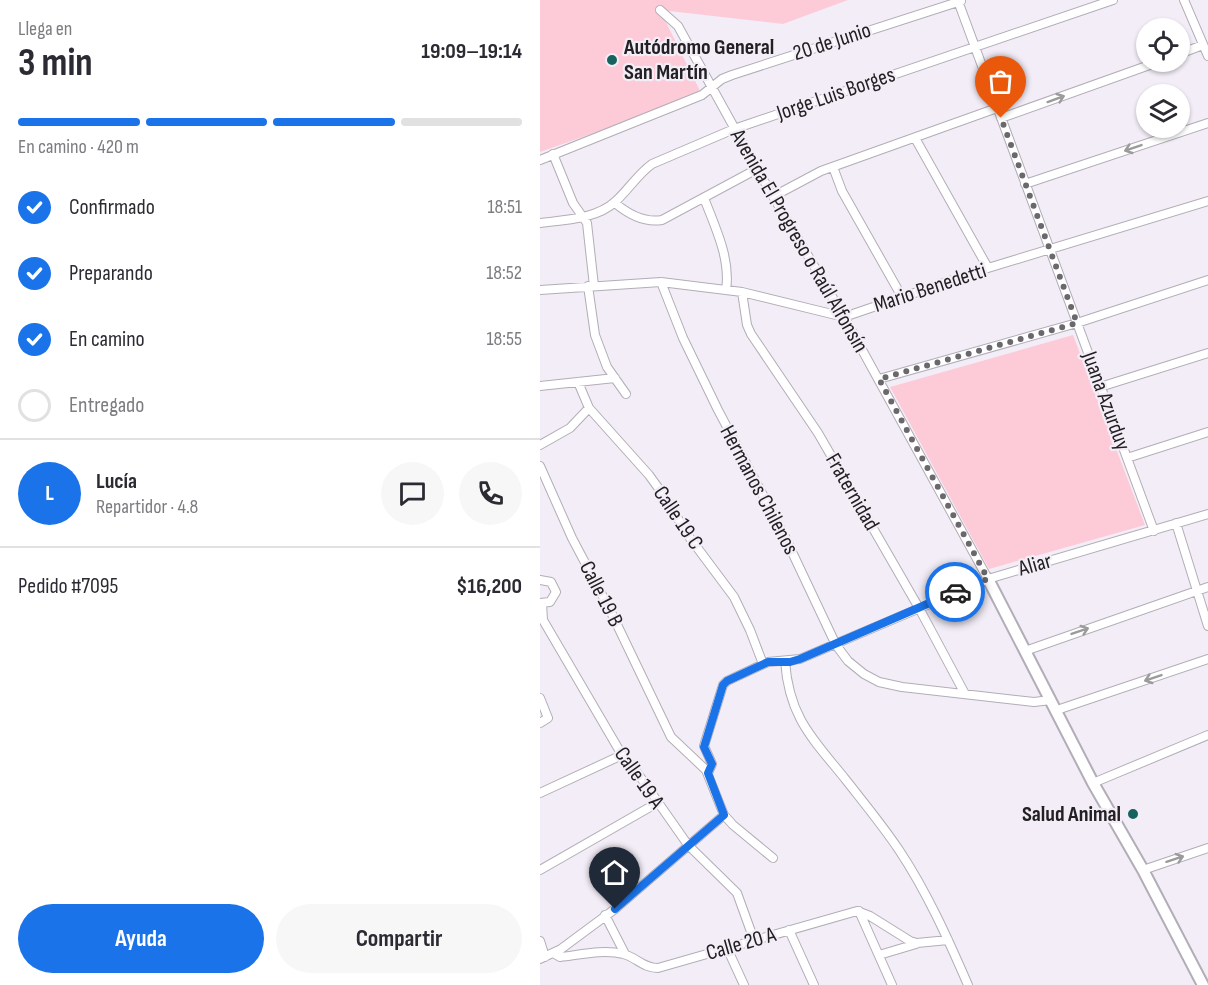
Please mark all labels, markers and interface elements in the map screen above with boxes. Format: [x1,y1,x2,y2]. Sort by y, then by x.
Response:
text: Llega en [18,17,72,41]
street label: 20 de Junio [790,17,874,67]
map controls [1136,18,1190,138]
button: locate [1136,18,1190,72]
place label: Autódromo General San Martín [623,34,774,86]
text: 19:09–19:14 [421,38,522,65]
text: 3 min [18,40,93,87]
marker: Autódromo General San Martín [605,53,619,67]
pin [975,56,1026,118]
street label: Jorge Luis Borges [772,61,899,127]
icon: bag [984,65,1017,98]
button: layers [1136,84,1190,138]
one-way arrow [1046,92,1065,103]
street label: Avenida El Progreso o Raúl Alfonsín [723,124,874,357]
text: En camino · 420 m [18,135,139,159]
one-way arrow [1124,143,1143,154]
icon: check [18,191,51,224]
text: Confirmado [69,194,155,221]
text: 18:51 [487,195,522,219]
icon: check [18,257,51,290]
street label: Mario Benedetti [870,257,990,319]
text: Preparando [69,260,153,287]
text: 18:52 [486,261,522,285]
icon: check [18,323,51,356]
text: En camino [69,326,145,353]
text: 18:55 [486,327,522,351]
street label: Juana Azurduy [1075,347,1136,455]
text: Entregado [69,392,144,419]
street label: Hermanos Chilenos [714,421,804,559]
street label: Fraternidad [819,449,885,535]
button: chat [381,462,444,525]
button: phone [459,462,522,525]
text: Lucía [96,468,137,495]
text: L [45,480,54,507]
street label: Calle 19 C [647,481,709,555]
text: Repartidor · 4.8 [96,495,198,519]
street label: Aliar [1014,547,1055,583]
street label: Calle 19 B [573,557,629,631]
courier [925,562,985,622]
text: Pedido #7095 [18,573,118,600]
text: $16,200 [456,573,522,600]
icon: car [939,576,972,609]
one-way arrow [1071,625,1089,636]
one-way arrow [1144,673,1163,684]
street label: Calle 19 A [608,742,670,815]
place label: Salud Animal [1022,801,1121,828]
marker: Salud Animal [1126,807,1140,821]
pin [589,847,640,909]
one-way arrow [1165,853,1184,864]
icon: home [598,856,631,889]
button: Ayuda [18,904,264,973]
button: Compartir [276,904,522,973]
street label: Calle 20 A [703,921,779,967]

